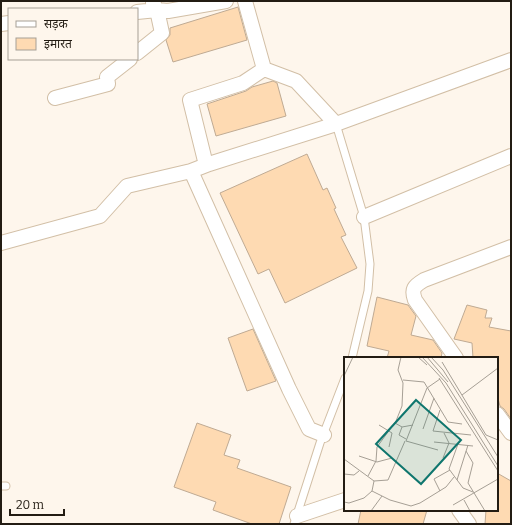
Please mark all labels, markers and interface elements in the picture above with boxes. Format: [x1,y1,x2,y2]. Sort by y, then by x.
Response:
legend [8,8,138,60]
text: सड़क [44,17,69,31]
text: इमारत [44,37,73,51]
inset map [344,357,498,511]
scale bar [10,491,64,517]
text: 20 m [16,498,45,512]

